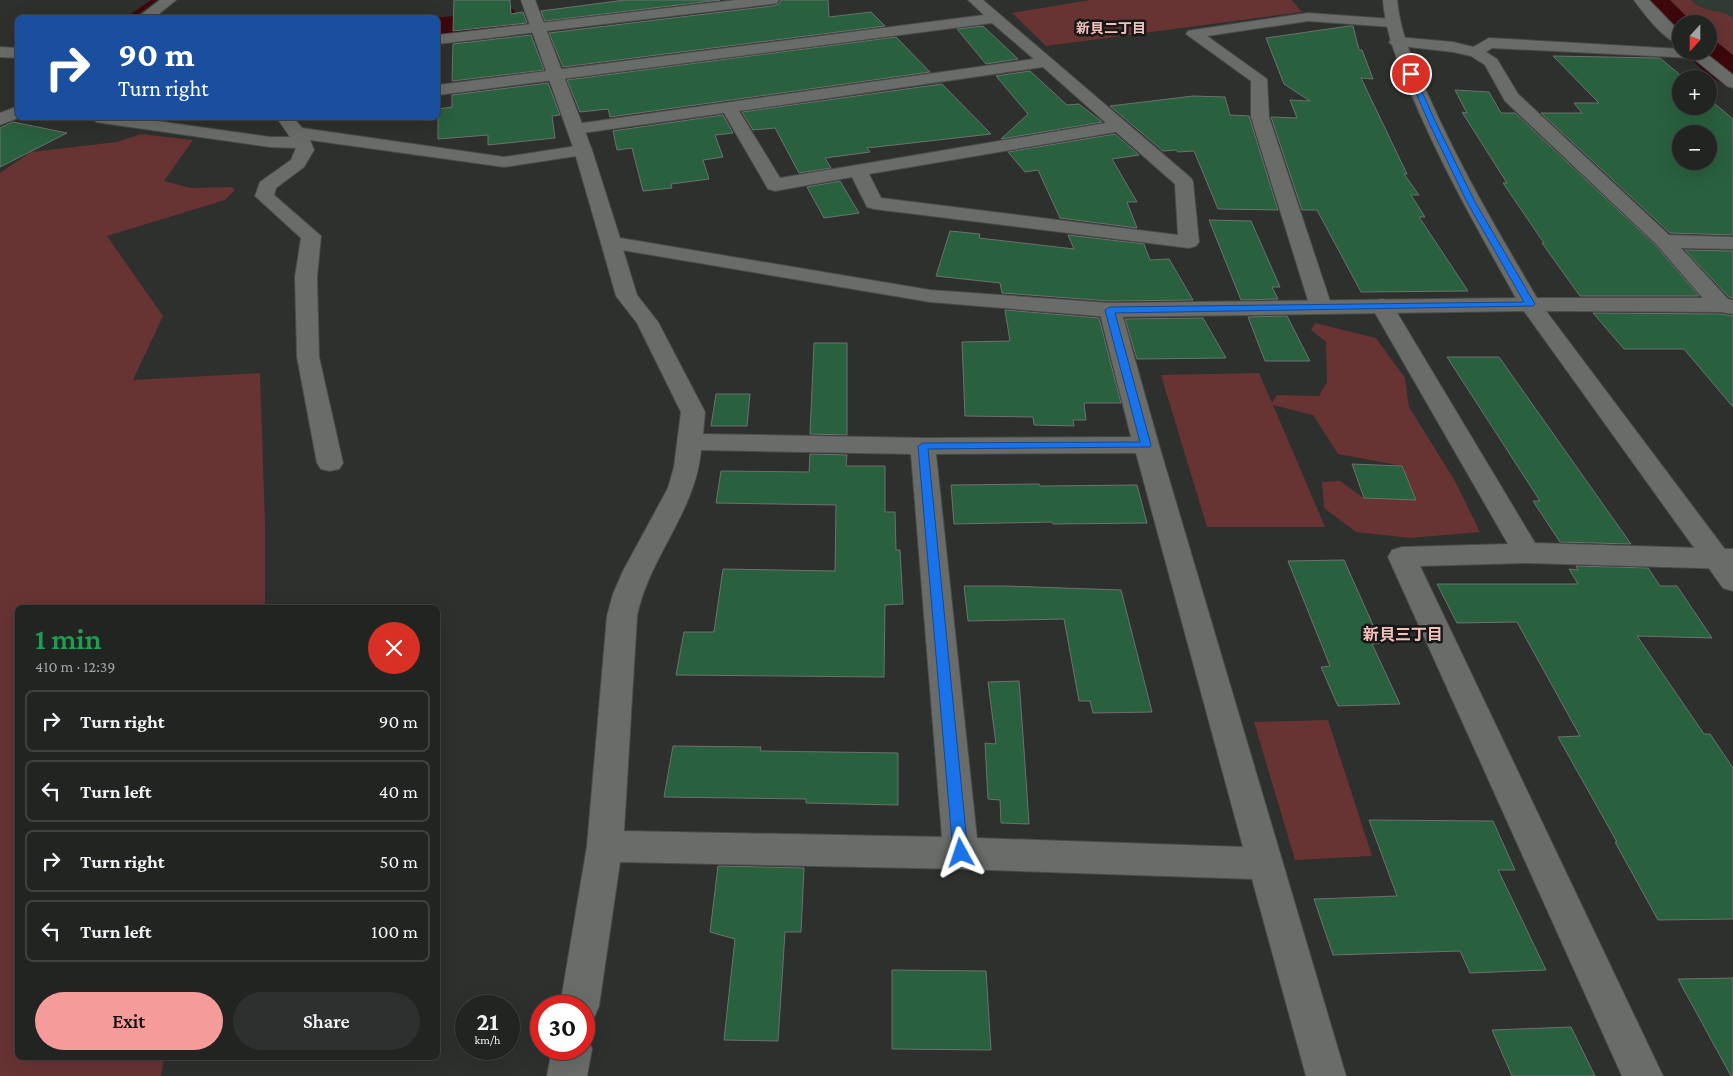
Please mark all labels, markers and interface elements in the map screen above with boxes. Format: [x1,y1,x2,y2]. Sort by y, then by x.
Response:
north arrow [1672,15,1718,60]
map controls [1672,15,1717,170]
district label: 新貝二丁目 [1076,20,1146,36]
icon: right [35,35,100,100]
text: 90 m [118,35,195,74]
pin [1390,53,1432,95]
icon: arrive [1397,60,1425,88]
button: + [1672,70,1717,115]
text: Turn right [118,76,209,101]
button: − [1672,125,1717,170]
text: 1 min [35,622,102,655]
button: close [368,622,420,674]
district label: 新貝三丁目 [1363,626,1443,643]
text: 410 m · 12:39 [35,658,115,675]
icon: right [37,707,65,735]
text: Turn right [80,711,165,732]
text: 90 m [379,711,418,732]
icon: left [37,777,65,805]
text: Turn left [80,781,152,802]
text: 40 m [379,781,418,802]
position arrow [934,826,986,878]
icon: right [37,847,65,875]
text: Turn right [80,851,165,872]
text: 50 m [379,851,418,872]
icon: left [37,917,65,945]
text: Turn left [80,921,152,942]
text: 100 m [371,921,418,942]
button: Exit [35,992,223,1050]
button: Share [233,992,420,1050]
speed limit sign: 30 [530,995,595,1060]
text: 21 [476,1008,499,1035]
text: km/h [475,1033,500,1047]

